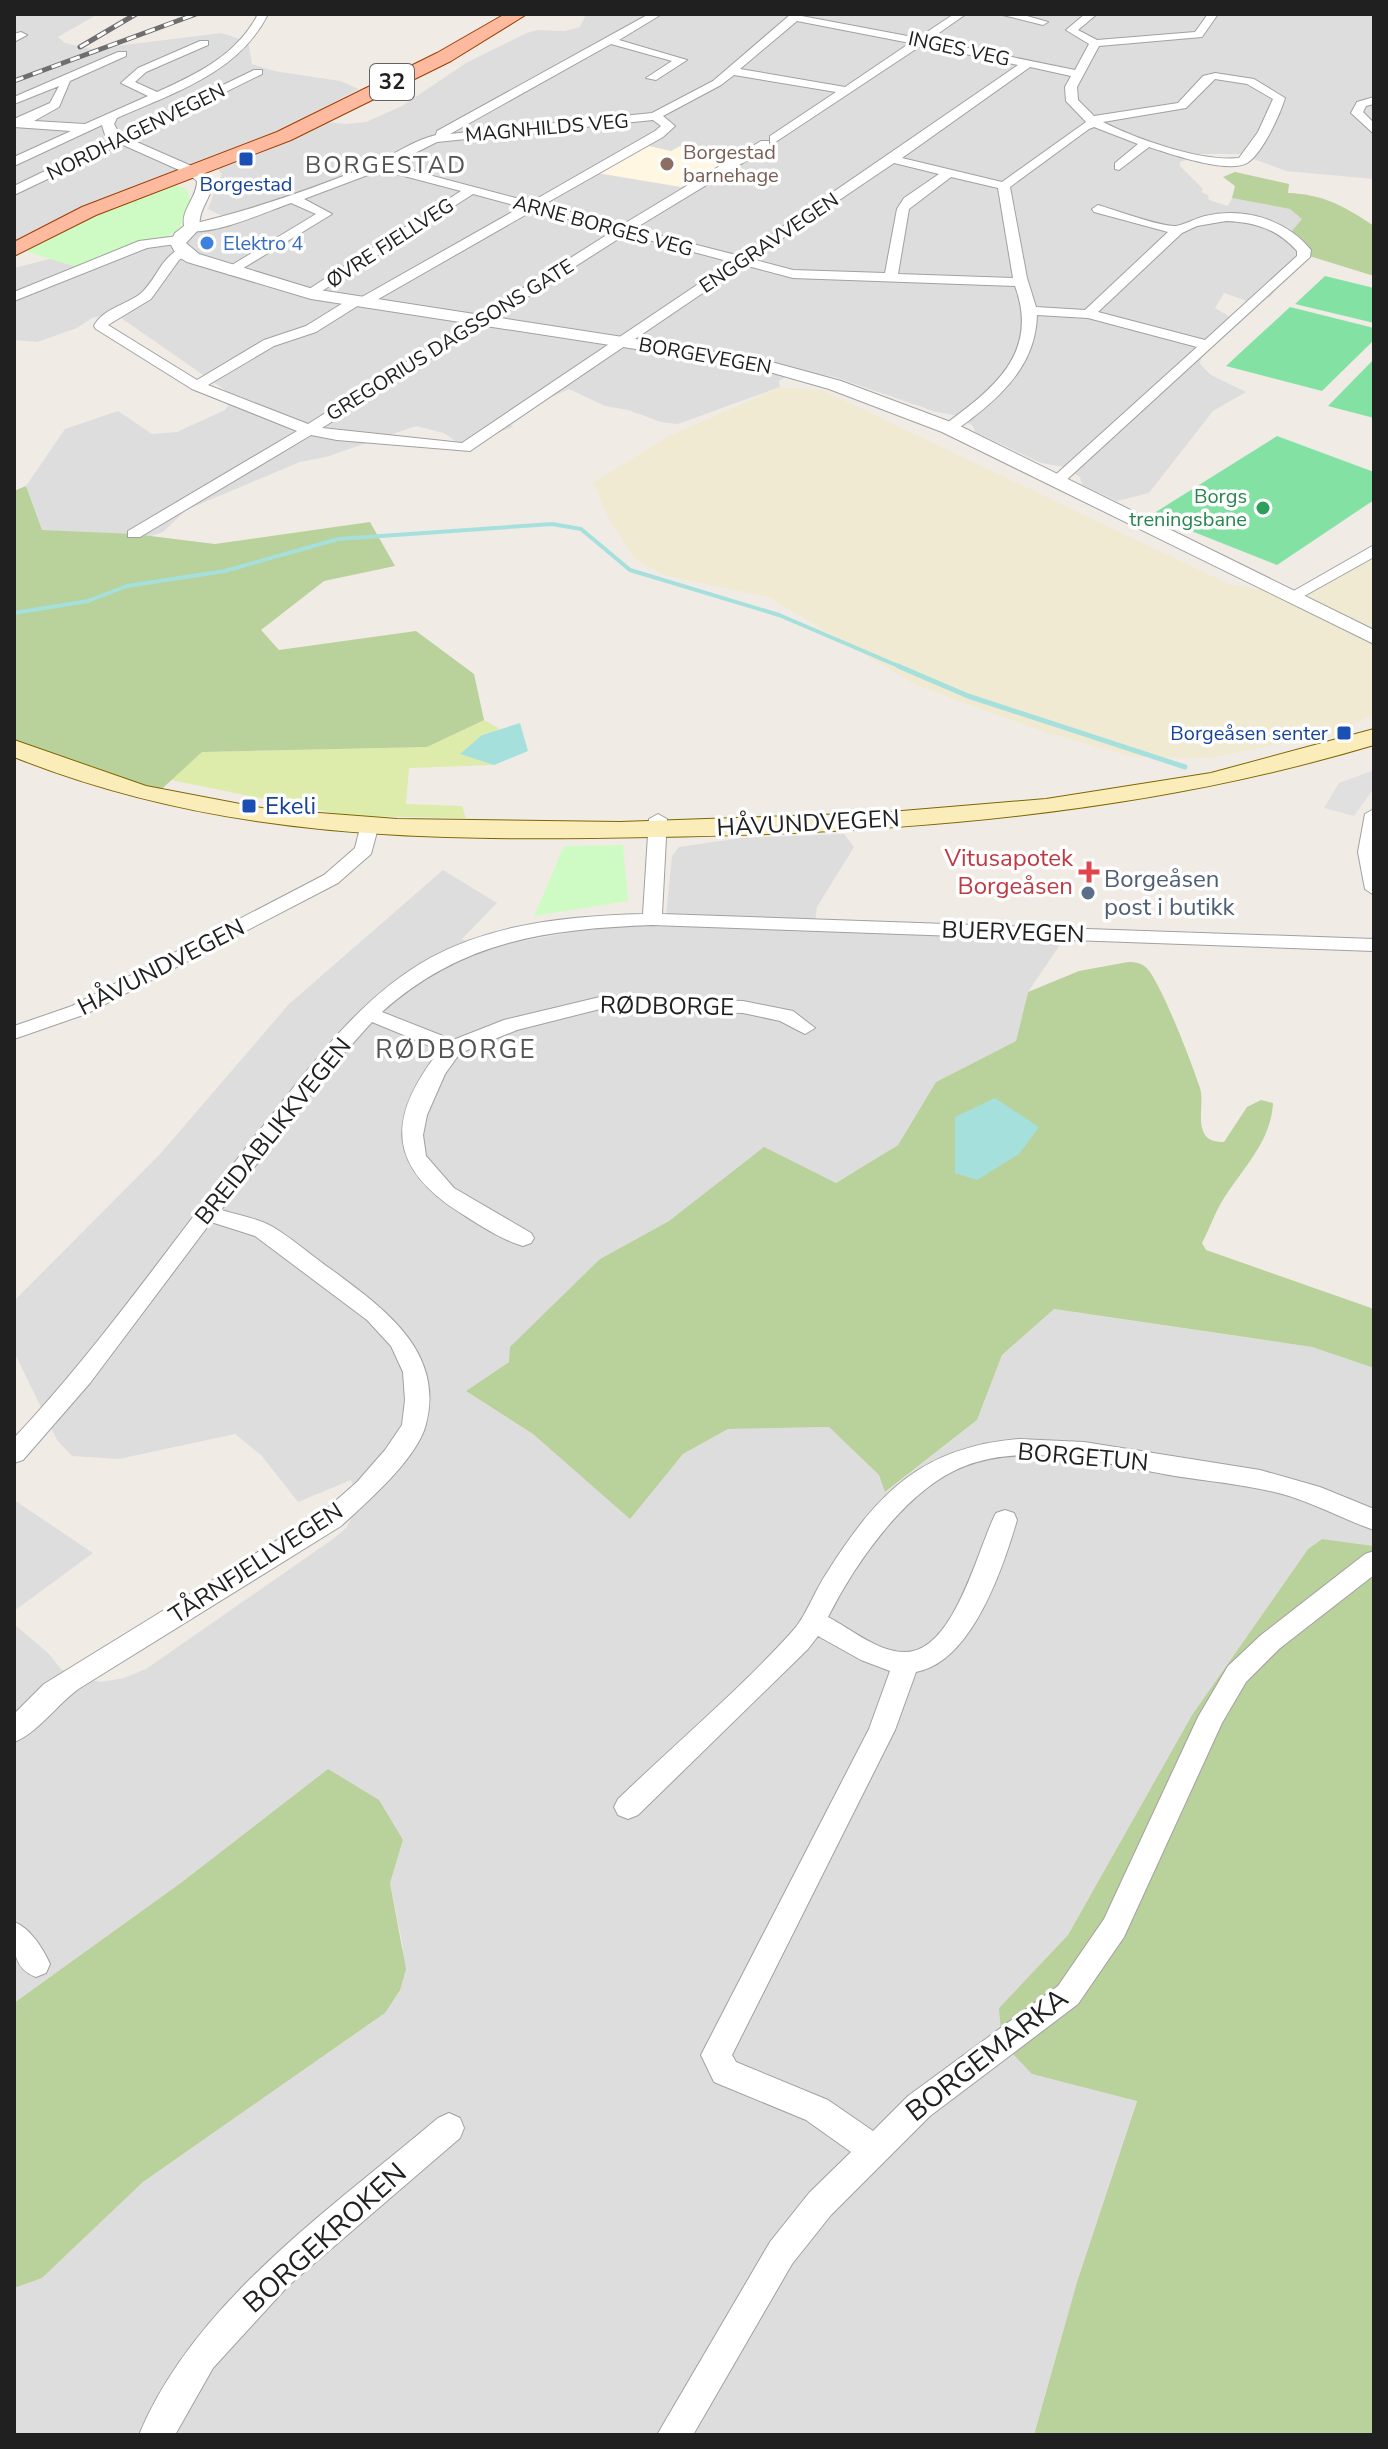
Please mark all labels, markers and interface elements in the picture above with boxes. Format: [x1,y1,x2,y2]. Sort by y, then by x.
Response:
street label: INGES VEG [906,25,1012,73]
road number: 32 [370,64,414,100]
street label: NORDHAGENVEGEN [42,77,230,187]
street label: MAGNHILDS VEG [464,107,630,149]
place label: Borgestad barnehage [683,139,779,189]
district label: BORGESTAD [305,149,467,181]
marker: Borgestad [237,150,255,168]
marker: Borgestad barnehage [658,155,676,173]
place label: Borgestad [200,171,292,198]
street label: ENGGRAVVEGEN [694,186,844,300]
street label: ARNE BORGES VEG [510,189,696,263]
street label: ØVRE FJELLVEG [321,192,459,294]
place label: Elektro 4 [223,230,303,257]
marker: Elektro 4 [198,234,216,252]
street label: GREGORIUS DAGSSONS GATE [321,253,579,427]
street label: BORGEVEGEN [636,331,774,381]
place label: Borgs treningsbane [1129,483,1247,533]
marker: Borgs treningsbane [1254,499,1272,517]
place label: Borgeåsen senter [1170,720,1328,747]
marker: Borgeåsen senter [1335,724,1353,742]
place label: Ekeli [265,790,316,822]
marker: Ekeli [240,797,258,815]
street label: HÅVUNDVEGEN [716,802,900,844]
place label: Vitusapotek Borgeåsen [944,842,1074,902]
marker: Vitusapotek Borgeåsen [1080,863,1098,881]
place label: Borgeåsen post i butikk [1104,863,1235,923]
marker: Borgeåsen post i butikk [1079,884,1097,902]
street label: HÅVUNDVEGEN [72,911,250,1023]
street label: BUERVEGEN [941,914,1085,950]
street label: RØDBORGE [600,989,734,1023]
street label: BREIDABLIKKVEGEN [188,1031,358,1231]
district label: RØDBORGE [375,1032,537,1067]
street label: BORGETUN [1016,1435,1150,1479]
street label: TÅRNFJELLVEGEN [163,1495,349,1631]
street label: BORGEMARKA [898,1980,1076,2130]
street label: BORGEKROKEN [235,2154,415,2322]

